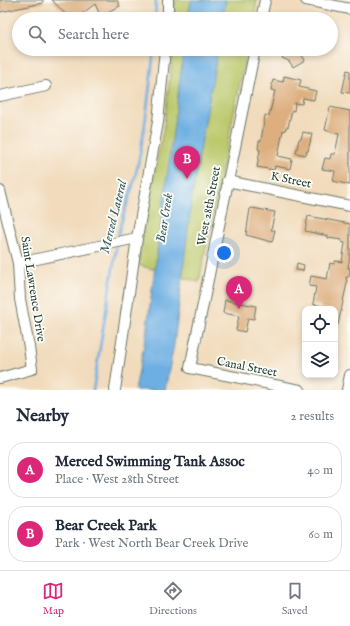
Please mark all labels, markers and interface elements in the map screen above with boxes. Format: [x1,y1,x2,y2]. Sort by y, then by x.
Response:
search box [12,12,338,56]
icon: search [26,23,48,45]
text: Search here [58,25,129,44]
pin: B [174,146,200,179]
street label: West 28th Street [194,165,224,247]
street label: K Street [269,168,313,192]
water label: Merced Lateral [97,178,132,255]
water label: Bear Creek [153,191,177,244]
street label: Saint Lawrence Drive [17,235,49,343]
your location [214,243,234,263]
pin: A [226,276,252,309]
map controls [302,306,338,378]
button: locate [302,306,338,342]
button: layers [302,342,338,378]
street label: Canal Street [216,354,278,380]
text: Nearby [16,406,69,427]
text: 2 results [290,408,334,425]
text: Merced Swimming Tank Assoc [55,452,245,471]
text: A [26,462,34,479]
text: 40 m [307,462,333,479]
text: Place · West 28th Street [55,471,179,488]
text: Bear Creek Park [55,516,157,535]
text: B [26,526,34,543]
text: 60 m [308,526,333,543]
text: Park · West North Bear Creek Drive [55,535,249,552]
tab: Map [42,580,64,618]
tab: Directions [149,580,197,618]
tab: Saved [282,580,308,618]

